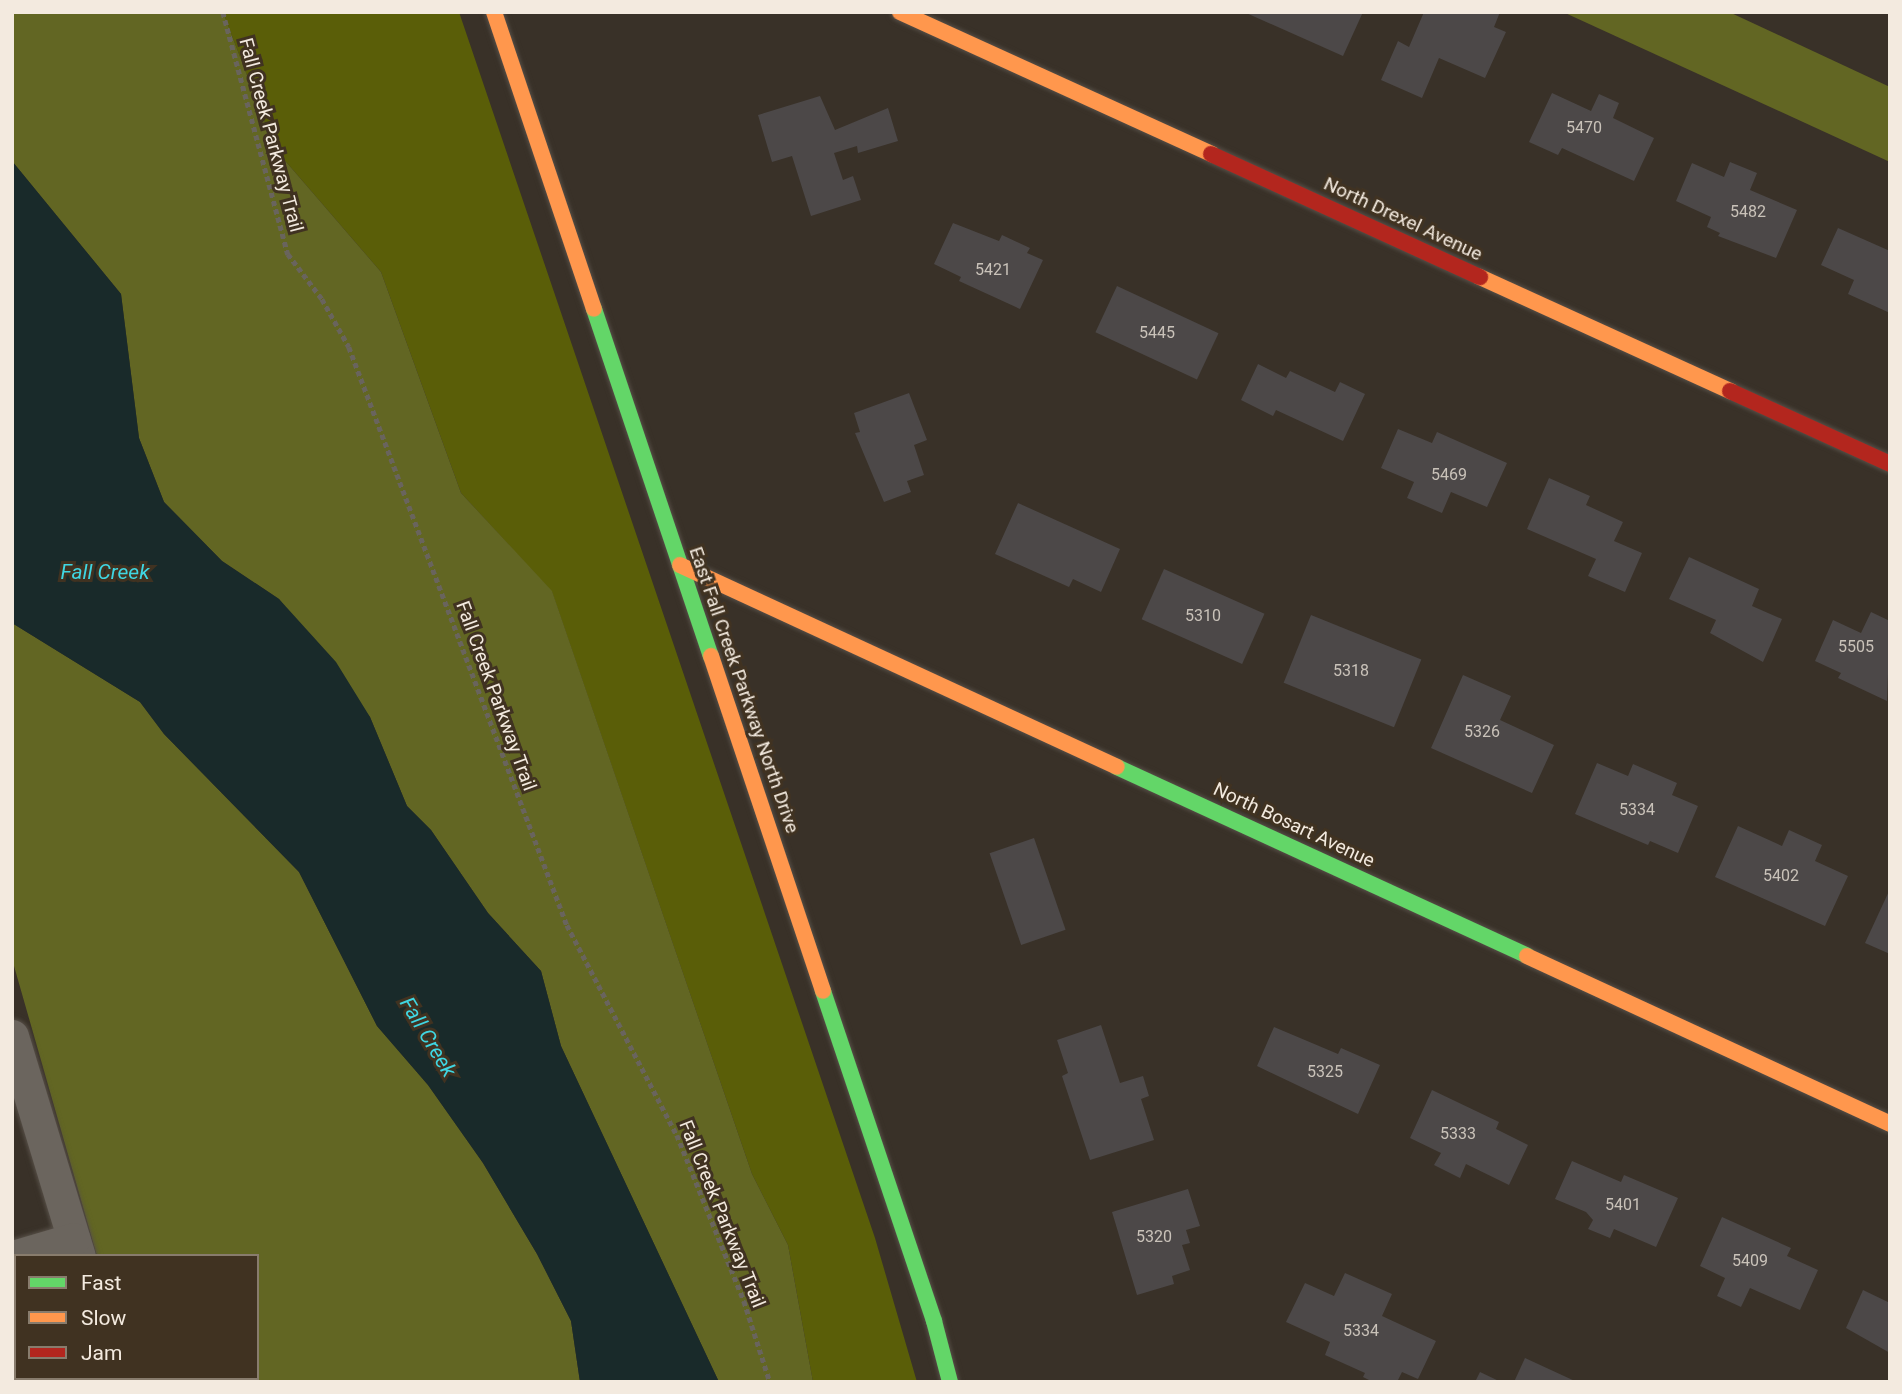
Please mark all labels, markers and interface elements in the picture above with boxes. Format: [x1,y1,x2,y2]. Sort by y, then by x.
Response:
street label: Fall Creek Parkway Trail [234,35,308,235]
house number: 5470 [1566,118,1602,138]
street label: North Drexel Avenue [1320,172,1486,266]
house number: 5482 [1730,202,1766,222]
house number: 5421 [975,260,1011,280]
house number: 5445 [1139,323,1175,343]
house number: 5469 [1431,465,1467,485]
street label: East Fall Creek Parkway North Drive [684,544,804,836]
water label: Fall Creek [61,559,149,585]
street label: Fall Creek Parkway Trail [451,598,541,794]
house number: 5310 [1185,606,1221,626]
house number: 5505 [1838,637,1874,657]
house number: 5318 [1333,661,1369,681]
house number: 5326 [1464,722,1500,742]
street label: North Bosart Avenue [1210,778,1378,872]
house number: 5334 [1619,800,1655,820]
house number: 5402 [1763,866,1799,886]
water label: Fall Creek [394,992,462,1082]
house number: 5325 [1307,1062,1343,1082]
street label: Fall Creek Parkway Trail [674,1117,770,1311]
house number: 5333 [1440,1124,1476,1144]
house number: 5401 [1605,1195,1641,1215]
house number: 5320 [1136,1227,1172,1247]
house number: 5409 [1732,1251,1768,1271]
legend [14,1254,259,1380]
text: Fast [81,1271,121,1295]
text: Slow [81,1306,126,1330]
house number: 5334 [1343,1321,1379,1341]
text: Jam [81,1341,122,1365]

